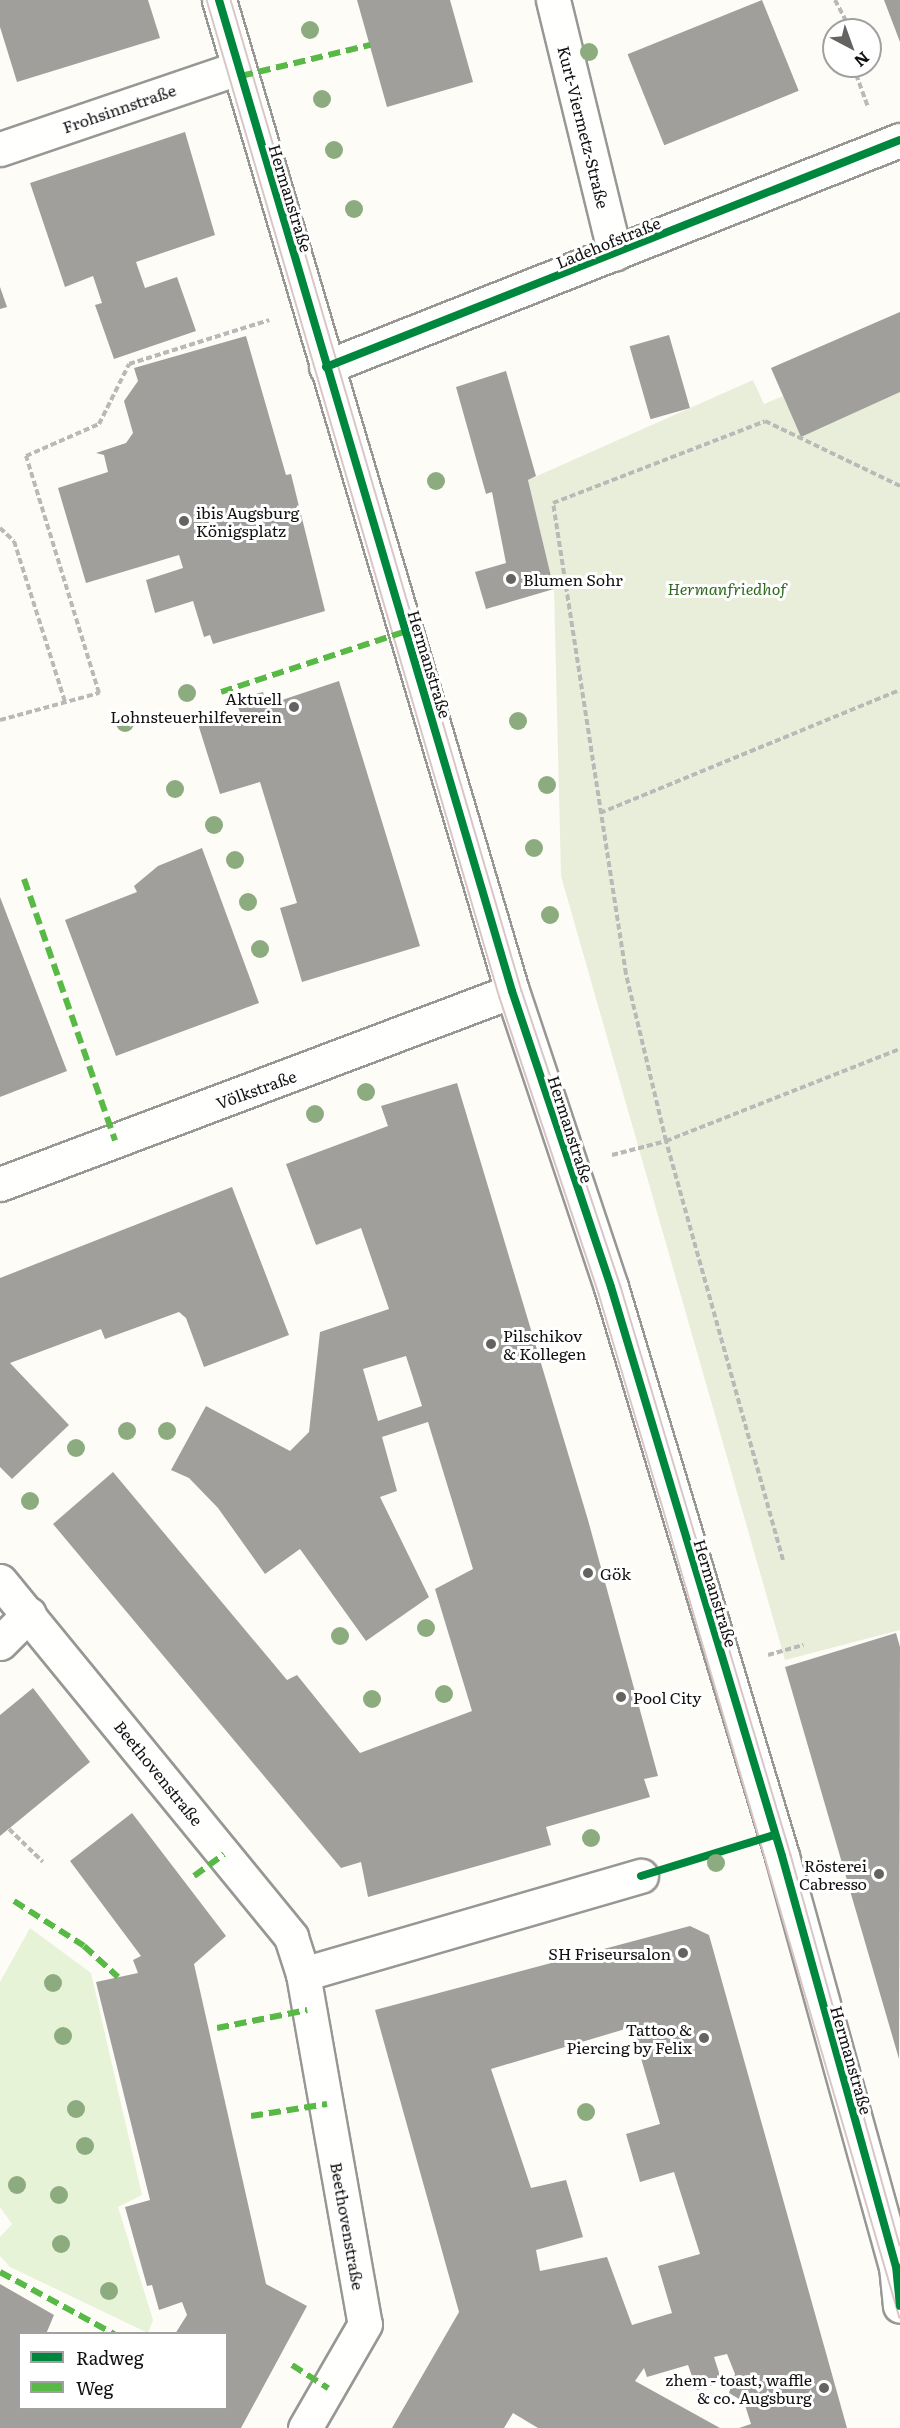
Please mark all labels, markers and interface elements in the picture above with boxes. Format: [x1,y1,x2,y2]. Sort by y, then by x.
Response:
north arrow [822,18,882,78]
street label: Kurt-Viermetz-Straße [555,44,613,210]
text: N [850,47,875,74]
street label: Frohsinnstraße [60,80,178,136]
street label: Hermanstraße [265,142,317,254]
street label: Ladehofstraße [553,212,663,272]
place label: ibis Augsburg Königsplatz [196,502,300,540]
marker: ibis Augsburg Königsplatz [177,514,191,528]
place label: Blumen Sohr [523,569,623,589]
marker: Blumen Sohr [504,572,518,586]
park label: Hermanfriedhof [668,578,786,598]
street label: Hermanstraße [404,608,456,720]
place label: Aktuell Lohnsteuerhilfeverein [110,688,282,726]
marker: Aktuell Lohnsteuerhilfeverein [287,700,301,714]
street label: Völkstraße [213,1066,299,1112]
street label: Hermanstraße [545,1073,597,1185]
place label: Pilschikov & Kollegen [503,1325,586,1363]
marker: Pilschikov & Kollegen [484,1337,498,1351]
street label: Hermanstraße [690,1537,742,1649]
place label: Gök [600,1563,631,1583]
marker: Gök [581,1566,595,1580]
place label: Pool City [633,1687,701,1707]
marker: Pool City [614,1690,628,1704]
street label: Beethovenstraße [111,1717,207,1829]
place label: Rösterei Cabresso [799,1855,867,1893]
marker: Rösterei Cabresso [872,1867,886,1881]
place label: SH Friseursalon [548,1943,671,1963]
marker: SH Friseursalon [676,1946,690,1960]
street label: Hermanstraße [827,2004,877,2116]
place label: Tattoo & Piercing by Felix [567,2019,692,2057]
marker: Tattoo & Piercing by Felix [697,2031,711,2045]
street label: Beethovenstraße [327,2161,369,2291]
legend [18,2332,228,2410]
text: Radweg [76,2344,144,2371]
place label: zhem - toast, waffle & co. Augsburg [665,2369,812,2407]
text: Weg [76,2374,113,2401]
marker: zhem - toast, waffle & co. Augsburg [817,2381,831,2395]

